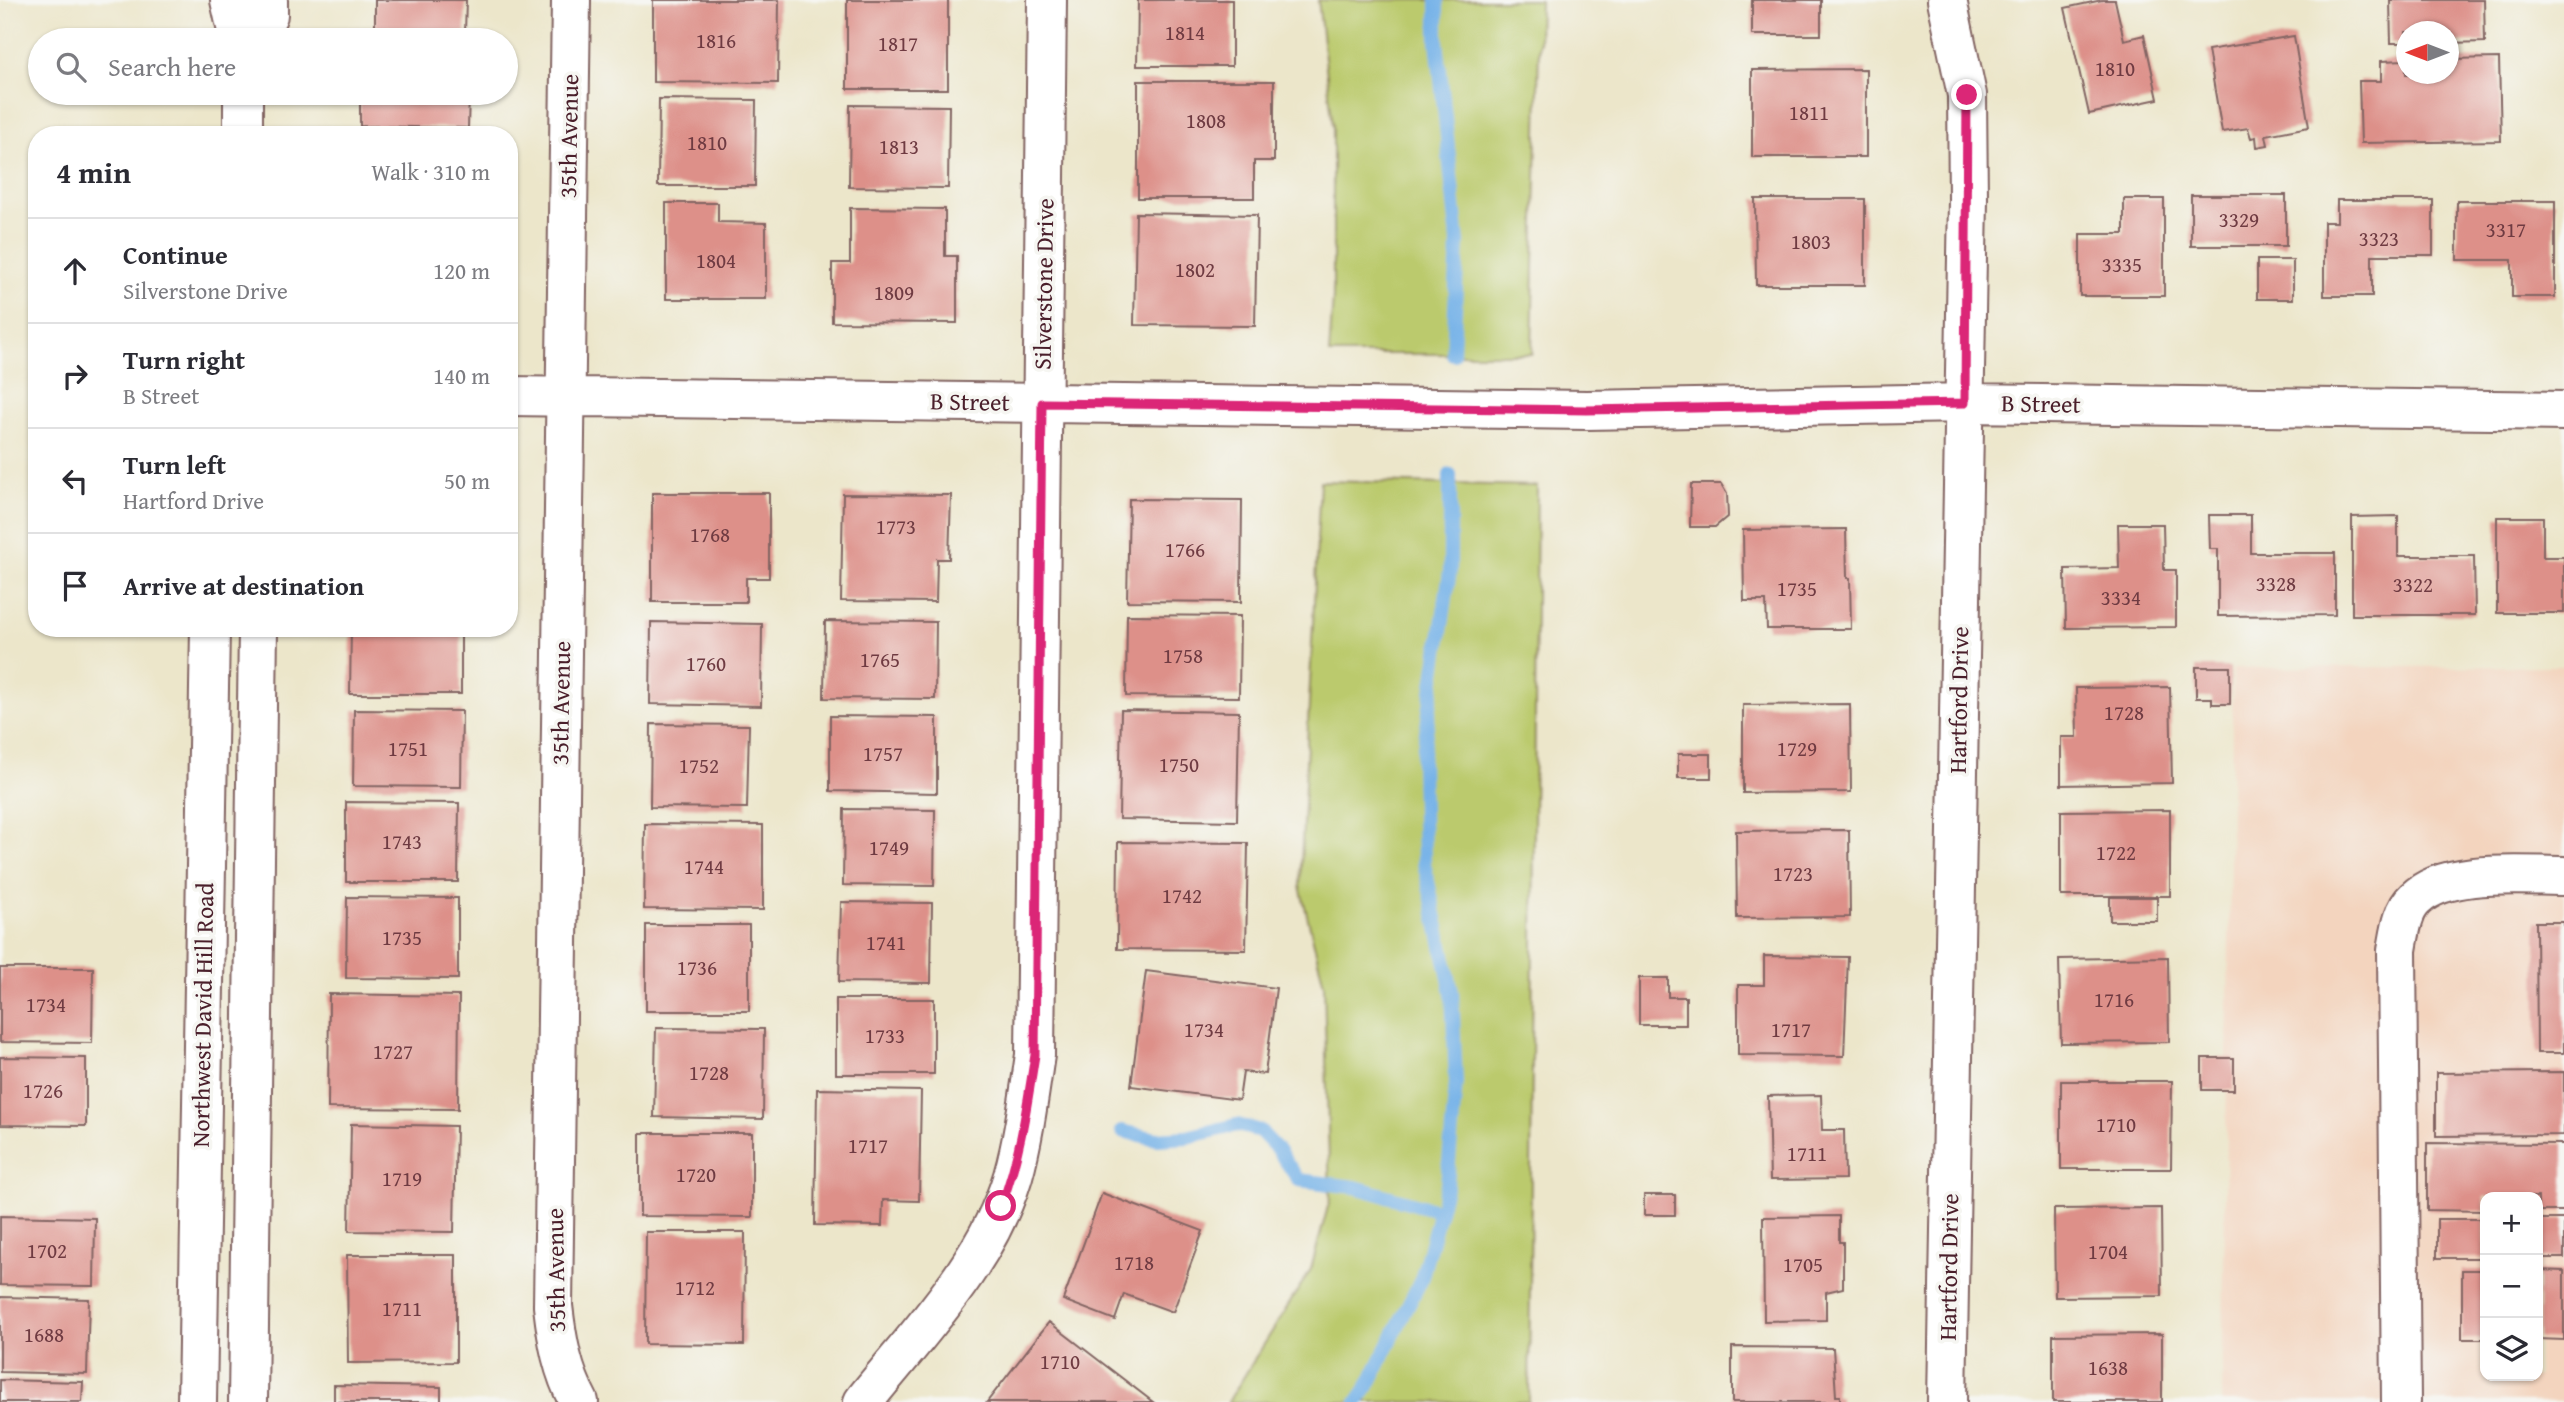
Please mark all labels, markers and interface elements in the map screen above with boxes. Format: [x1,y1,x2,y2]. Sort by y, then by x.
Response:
house number: 1814 [1165,17,1205,48]
north arrow [2396,21,2459,84]
house number: 1816 [696,25,736,56]
search box [28,28,518,105]
house number: 1817 [878,28,918,59]
text: Search here [108,47,236,86]
icon: search [52,48,90,86]
house number: 1810 [2095,53,2135,84]
street label: 35th Avenue [550,74,587,198]
route end [1951,79,1982,110]
house number: 1811 [1789,97,1829,128]
house number: 1808 [1186,105,1226,136]
house number: 1810 [687,127,727,158]
house number: 1813 [879,131,919,162]
text: 4 min [56,150,131,194]
text: Walk · 310 m [371,155,490,188]
street label: Silverstone Drive [1025,198,1062,370]
house number: 3329 [2219,204,2259,235]
house number: 3317 [2486,214,2526,245]
house number: 3323 [2359,223,2399,254]
house number: 1803 [1791,226,1831,257]
text: Continue [123,235,228,274]
house number: 1804 [696,245,736,276]
house number: 3335 [2102,249,2142,280]
icon: ahead [56,252,94,290]
text: 120 m [433,254,490,287]
house number: 1802 [1175,254,1215,285]
text: Silverstone Drive [123,274,288,307]
house number: 1809 [874,277,914,308]
text: Turn right [123,340,245,379]
icon: right [56,357,94,395]
text: 140 m [433,359,490,392]
text: B Street [123,379,199,412]
street label: B Street [930,383,1011,420]
street label: B Street [2001,385,2082,422]
text: Turn left [123,445,226,484]
icon: left [56,462,94,500]
text: 50 m [444,464,490,497]
text: Hartford Drive [123,484,264,517]
house number: 1773 [876,511,916,542]
house number: 1768 [690,519,730,550]
house number: 1766 [1165,534,1205,565]
text: Arrive at destination [123,566,364,605]
icon: arrive [56,567,94,605]
house number: 3328 [2256,568,2296,599]
house number: 3322 [2393,569,2433,600]
house number: 1735 [1777,573,1817,604]
house number: 3334 [2101,582,2141,613]
street label: Hartford Drive [1940,626,1977,774]
house number: 1758 [1163,640,1203,671]
street label: 35th Avenue [542,641,579,765]
house number: 1765 [860,644,900,675]
house number: 1760 [686,648,726,679]
house number: 1728 [2104,697,2144,728]
house number: 1751 [388,733,428,764]
house number: 1729 [1777,733,1817,764]
house number: 1757 [863,738,903,769]
house number: 1750 [1159,749,1199,780]
house number: 1752 [679,750,719,781]
house number: 1743 [382,826,422,857]
house number: 1749 [869,832,909,863]
house number: 1722 [2096,837,2136,868]
house number: 1744 [684,851,724,882]
house number: 1723 [1773,858,1813,889]
house number: 1742 [1162,880,1202,911]
street label: Northwest David Hill Road [183,882,222,1148]
house number: 1735 [382,922,422,953]
house number: 1741 [866,927,906,958]
house number: 1736 [677,952,717,983]
house number: 1716 [2094,984,2134,1015]
house number: 1734 [26,989,66,1020]
house number: 1734 [1184,1014,1224,1045]
house number: 1717 [1771,1014,1811,1045]
house number: 1733 [865,1020,905,1051]
house number: 1727 [373,1036,413,1067]
house number: 1728 [689,1057,729,1088]
house number: 1726 [23,1075,63,1106]
house number: 1710 [2096,1109,2136,1140]
house number: 1717 [848,1130,888,1161]
house number: 1711 [1787,1138,1827,1169]
house number: 1720 [676,1159,716,1190]
house number: 1719 [382,1163,422,1194]
route start [985,1190,1016,1221]
map controls [2480,1192,2543,1381]
button: + [2480,1192,2543,1255]
street label: Hartford Drive [1930,1193,1967,1341]
street label: 35th Avenue [537,1208,574,1332]
house number: 1702 [27,1235,67,1266]
house number: 1704 [2088,1236,2128,1267]
house number: 1718 [1114,1247,1154,1278]
house number: 1705 [1783,1249,1823,1280]
button: − [2480,1255,2543,1318]
house number: 1712 [675,1272,715,1303]
house number: 1711 [382,1293,422,1324]
button: layers [2480,1318,2543,1381]
house number: 1688 [24,1319,64,1350]
house number: 1710 [1040,1346,1080,1377]
house number: 1638 [2088,1352,2128,1383]

